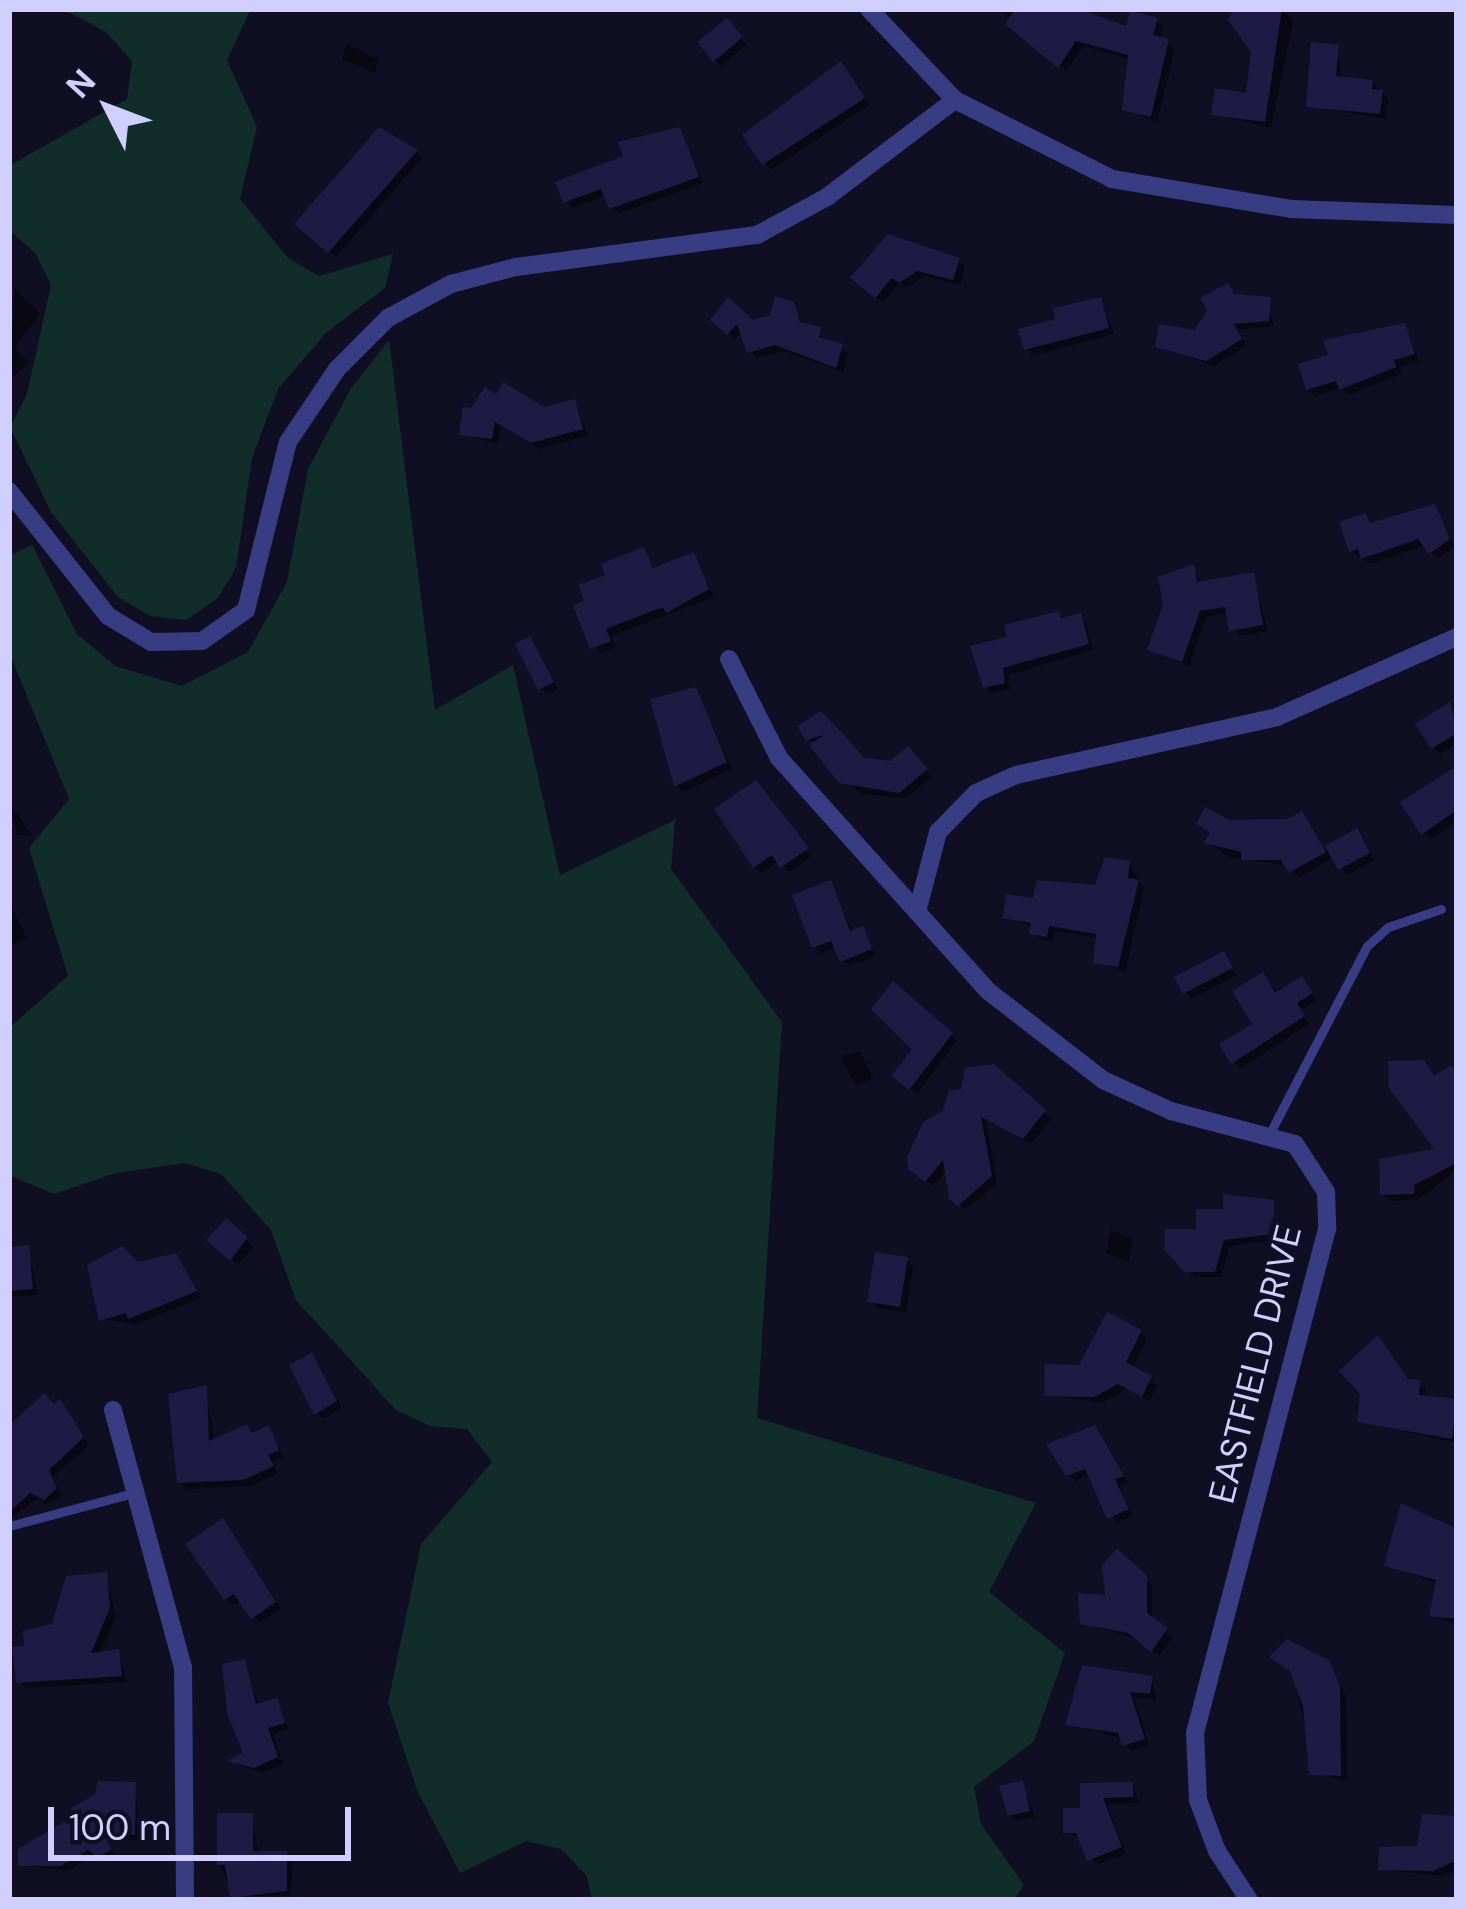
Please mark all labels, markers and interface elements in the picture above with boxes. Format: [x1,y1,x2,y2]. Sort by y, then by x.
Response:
north arrow [48,48,168,168]
text: N [57,60,105,107]
street label: EASTFIELD DRIVE [1200,1220,1310,1508]
scale bar [54,1783,357,1857]
text: 100 m [69,1804,171,1851]

